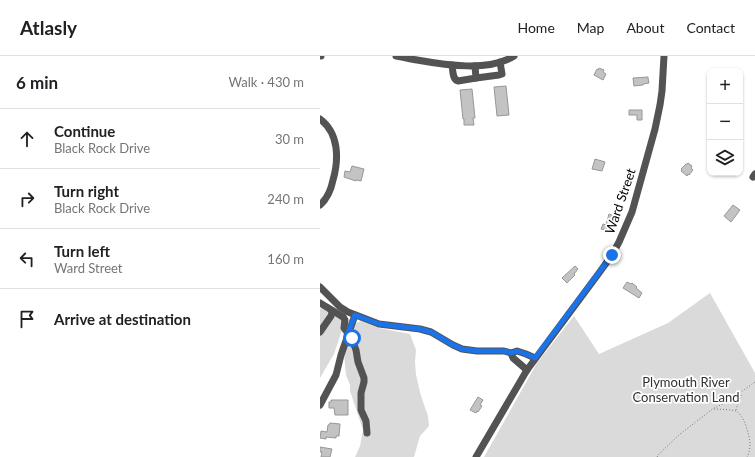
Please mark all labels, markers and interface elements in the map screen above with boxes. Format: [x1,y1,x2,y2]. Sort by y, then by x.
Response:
text: Atlasly [20,16,77,39]
text: Home [517,19,555,36]
text: Map [577,19,604,36]
text: About [626,19,664,36]
text: Contact [686,19,735,36]
map controls [707,68,743,176]
button: + [707,68,743,104]
text: 6 min [16,72,58,93]
text: Walk · 430 m [228,74,304,90]
button: − [707,104,743,140]
text: Continue [54,122,115,140]
icon: ahead [16,128,38,150]
text: 30 m [275,131,304,147]
text: Black Rock Drive [54,140,150,156]
button: layers [707,140,743,176]
street label: Ward Street [601,166,639,236]
text: Turn right [54,182,119,200]
icon: right [16,188,38,210]
text: 240 m [267,191,304,207]
text: Black Rock Drive [54,200,150,216]
text: Turn left [54,242,110,260]
route end [603,246,621,264]
icon: left [16,248,38,270]
text: 160 m [267,251,304,267]
text: Ward Street [54,260,123,276]
icon: arrive [16,308,38,330]
text: Arrive at destination [54,310,191,328]
route start [343,329,361,347]
park label: Plymouth River Conservation Land [633,374,739,405]

